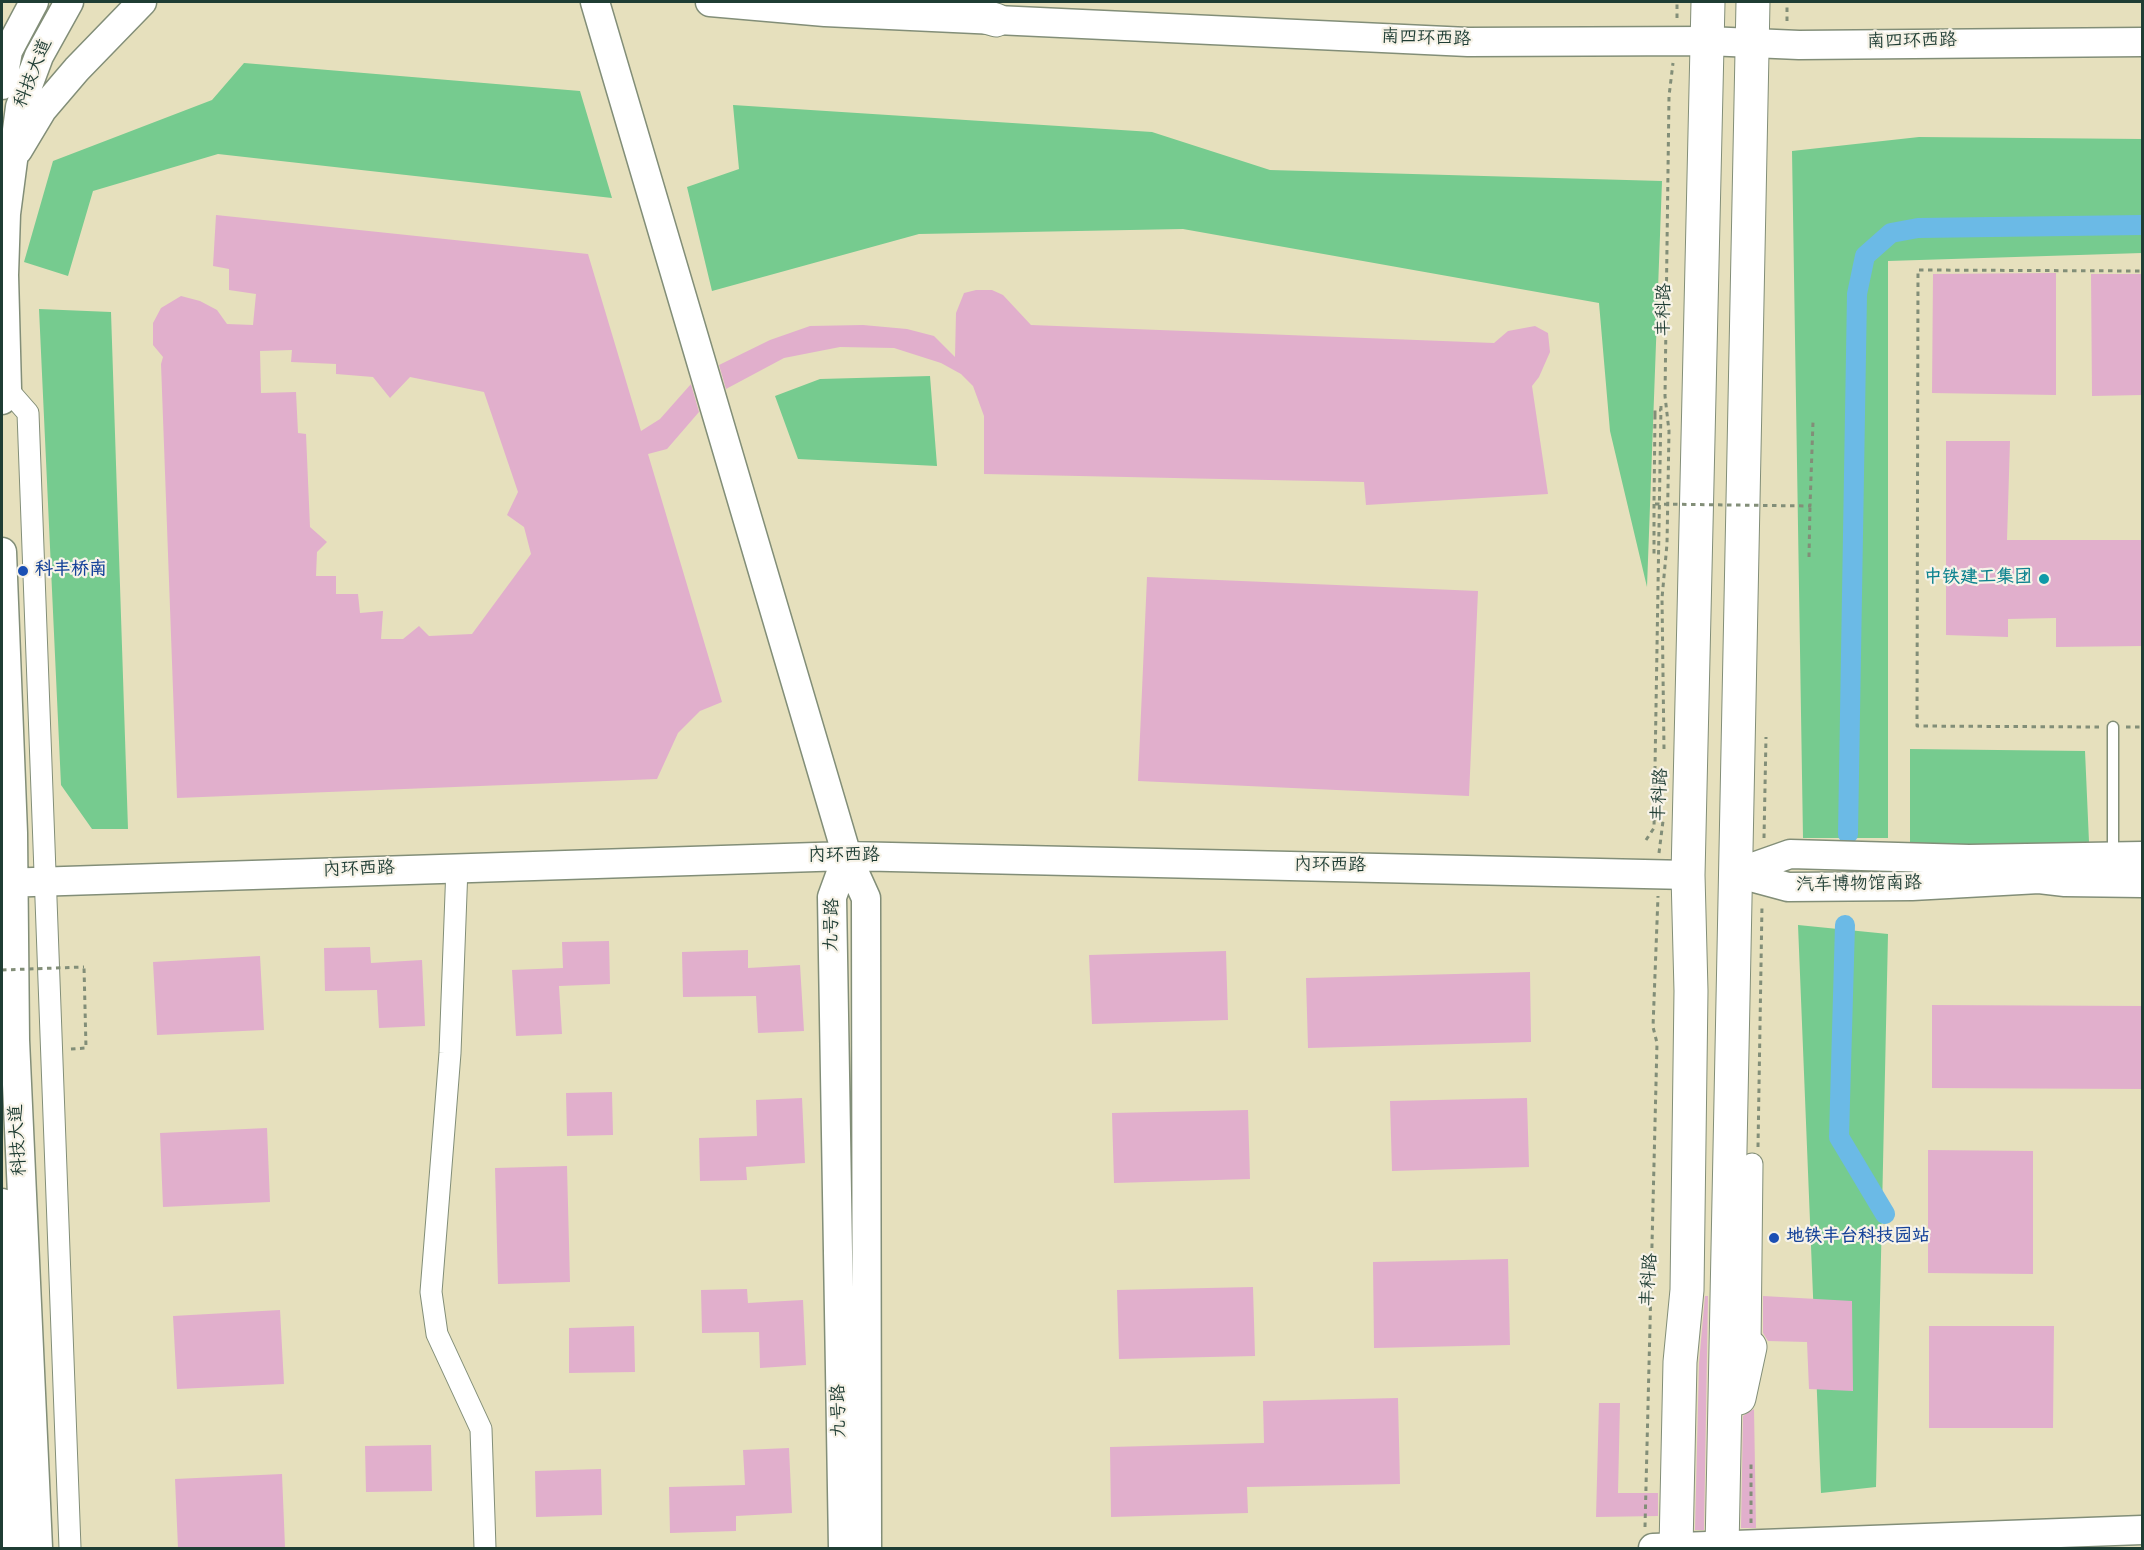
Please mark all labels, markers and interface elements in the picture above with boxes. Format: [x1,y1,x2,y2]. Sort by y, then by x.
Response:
street label: 南四环西路 [1381,28,1471,52]
street label: 南四环西路 [1867,31,1957,55]
street label: 科技大道 [12,37,58,111]
street label: 丰科路 [1655,283,1677,337]
place label: 科丰桥南 [35,560,107,582]
marker: 科丰桥南 [16,564,30,578]
place label: 中铁建工集团 [1924,568,2032,590]
marker: 中铁建工集团 [2037,572,2051,586]
street label: 丰科路 [1650,767,1674,823]
street label: 内环西路 [808,846,880,868]
street label: 内环西路 [1294,856,1366,878]
street label: 内环西路 [323,859,395,883]
street label: 汽车博物馆南路 [1796,874,1922,898]
street label: 九号路 [823,898,845,952]
street label: 科技大道 [7,1103,33,1177]
place label: 地铁丰台科技园站 [1786,1227,1930,1249]
marker: 地铁丰台科技园站 [1767,1231,1781,1245]
street label: 丰科路 [1638,1252,1664,1308]
street label: 九号路 [830,1384,852,1438]

